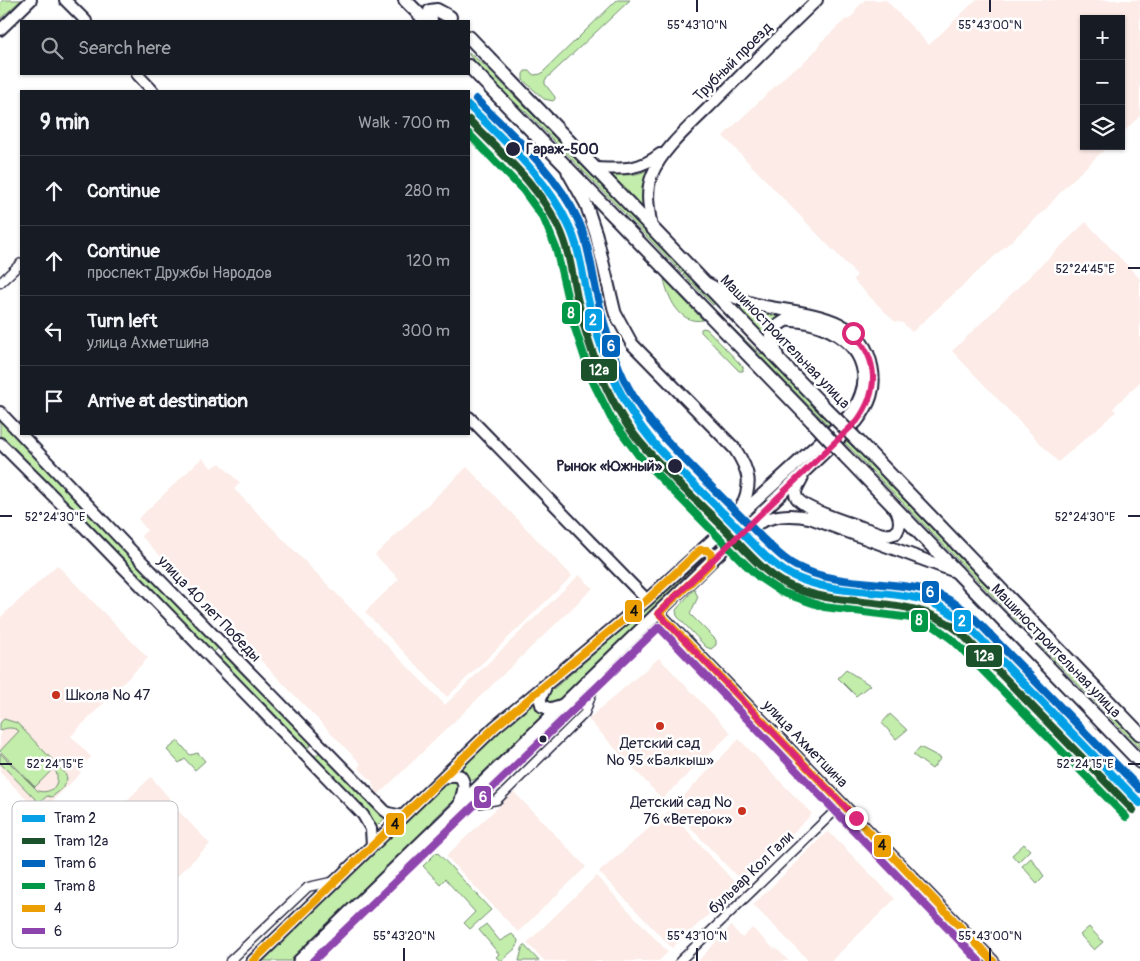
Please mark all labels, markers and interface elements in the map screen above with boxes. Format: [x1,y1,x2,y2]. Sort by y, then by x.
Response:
map controls [1080,15,1125,150]
button: + [1080,15,1125,60]
text: 55°43'10"N [667,18,727,33]
street label: Трубный проезд [689,18,777,106]
text: 55°43'00"N [958,18,1022,33]
search box [20,20,470,75]
icon: search [38,34,66,62]
text: Search here [78,36,171,60]
button: − [1080,60,1125,105]
button: layers [1080,105,1125,150]
text: 9 min [40,109,89,136]
text: Walk · 700 m [358,113,450,133]
marker: Гараж-500 [504,140,522,158]
place label: Гараж-500 [526,140,599,159]
icon: ahead [40,177,68,205]
text: Continue [87,179,160,203]
text: 280 m [404,181,450,201]
text: Continue [87,239,160,263]
icon: ahead [40,247,68,275]
text: 120 m [406,251,450,271]
text: 52°24'45"E [1055,262,1115,277]
text: проспект Дружбы Народов [87,263,272,283]
street label: Машиностроительная улица [716,271,854,413]
line badge: 8 [561,301,581,325]
text: 8 [567,305,575,322]
line badge: 2 [584,308,603,332]
text: Turn left [87,309,157,333]
text: 2 [589,312,597,329]
icon: left [40,317,68,345]
text: 300 m [402,321,450,341]
route start [842,322,865,345]
text: улица Ахметшина [87,333,209,353]
line badge: 6 [601,334,621,358]
text: 6 [607,338,615,355]
line badge: 12а [580,358,618,382]
text: 12а [589,362,609,379]
icon: arrive [40,387,68,415]
text: Arrive at destination [87,389,248,413]
place label: Рынок «Южный» [556,457,662,476]
marker: Рынок «Южный» [666,457,684,475]
text: 52°24'30"E [25,510,85,525]
text: 52°24'30"E [1055,510,1115,525]
street label: улица 40 лет Победы [153,551,265,666]
line badge: 6 [921,580,940,604]
street label: Машиностроительная улица [987,580,1125,722]
text: 6 [926,584,934,601]
line badge: 4 [624,599,643,623]
text: 4 [630,603,639,620]
line badge: 8 [910,609,929,633]
line badge: 2 [953,609,972,633]
text: 8 [915,612,923,629]
text: 2 [958,613,966,630]
line badge: 12а [965,644,1003,668]
text: 12а [974,648,994,665]
place label: Школа № 47 [66,686,150,705]
marker: Школа № 47 [50,689,62,701]
street label: улица Ахметшина [758,696,852,792]
marker: Детский сад № 95 «Балкыш» [654,720,666,732]
unlabelled marker [538,734,548,744]
place label: Детский сад № 95 «Балкыш» [606,734,714,770]
text: 52°24'15"E [27,757,83,772]
text: 52°24'15"E [1057,757,1113,772]
line badge: 6 [473,785,492,809]
text: 6 [479,789,487,806]
place label: Детский сад № 76 «Ветерок» [630,793,732,829]
legend [12,801,178,948]
marker: Детский сад № 76 «Ветерок» [736,805,748,817]
route end [845,807,868,830]
text: Tram 2 [54,810,96,827]
line badge: 4 [385,812,405,836]
text: 4 [391,816,400,833]
street label: бульвар Кол Гали [704,827,798,918]
text: Tram 12а [54,833,108,850]
line badge: 4 [873,834,892,858]
text: 4 [878,837,887,854]
text: Tram 6 [54,855,96,872]
text: Tram 8 [54,878,95,895]
text: 4 [54,900,62,917]
text: 6 [54,923,62,940]
text: 55°43'20"N [373,929,435,944]
text: 55°43'10"N [667,929,727,944]
text: 55°43'00"N [958,929,1022,944]

